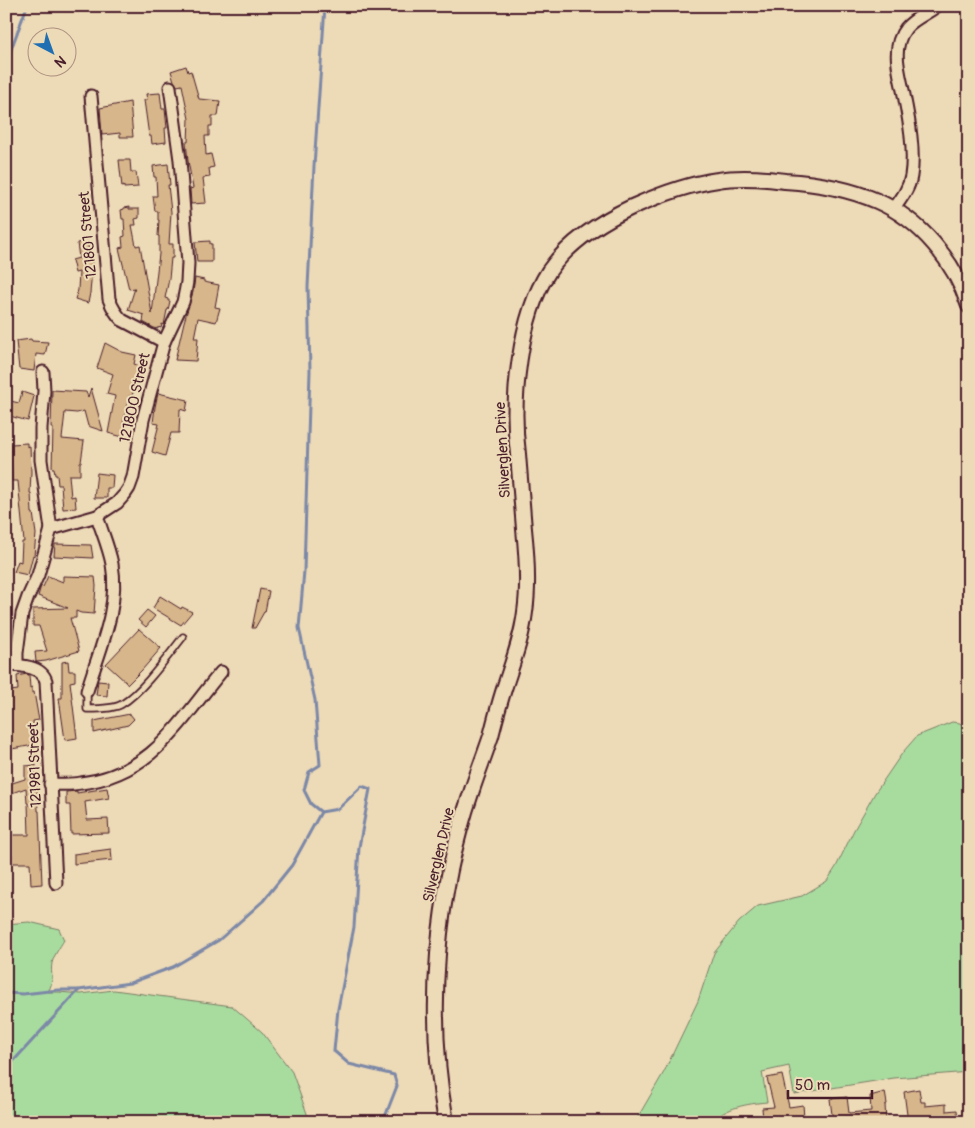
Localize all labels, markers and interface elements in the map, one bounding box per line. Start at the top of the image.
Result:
north arrow [28,28,78,78]
text: N [51,52,69,71]
street label: 121801 Street [75,190,101,280]
street label: 121800 Street [115,350,155,445]
street label: Silverglen Drive [491,401,515,499]
street label: 121981 Street [24,721,46,808]
street label: Silverglen Drive [419,805,459,904]
scale bar [788,1068,871,1100]
text: 50 m [795,1076,830,1095]

